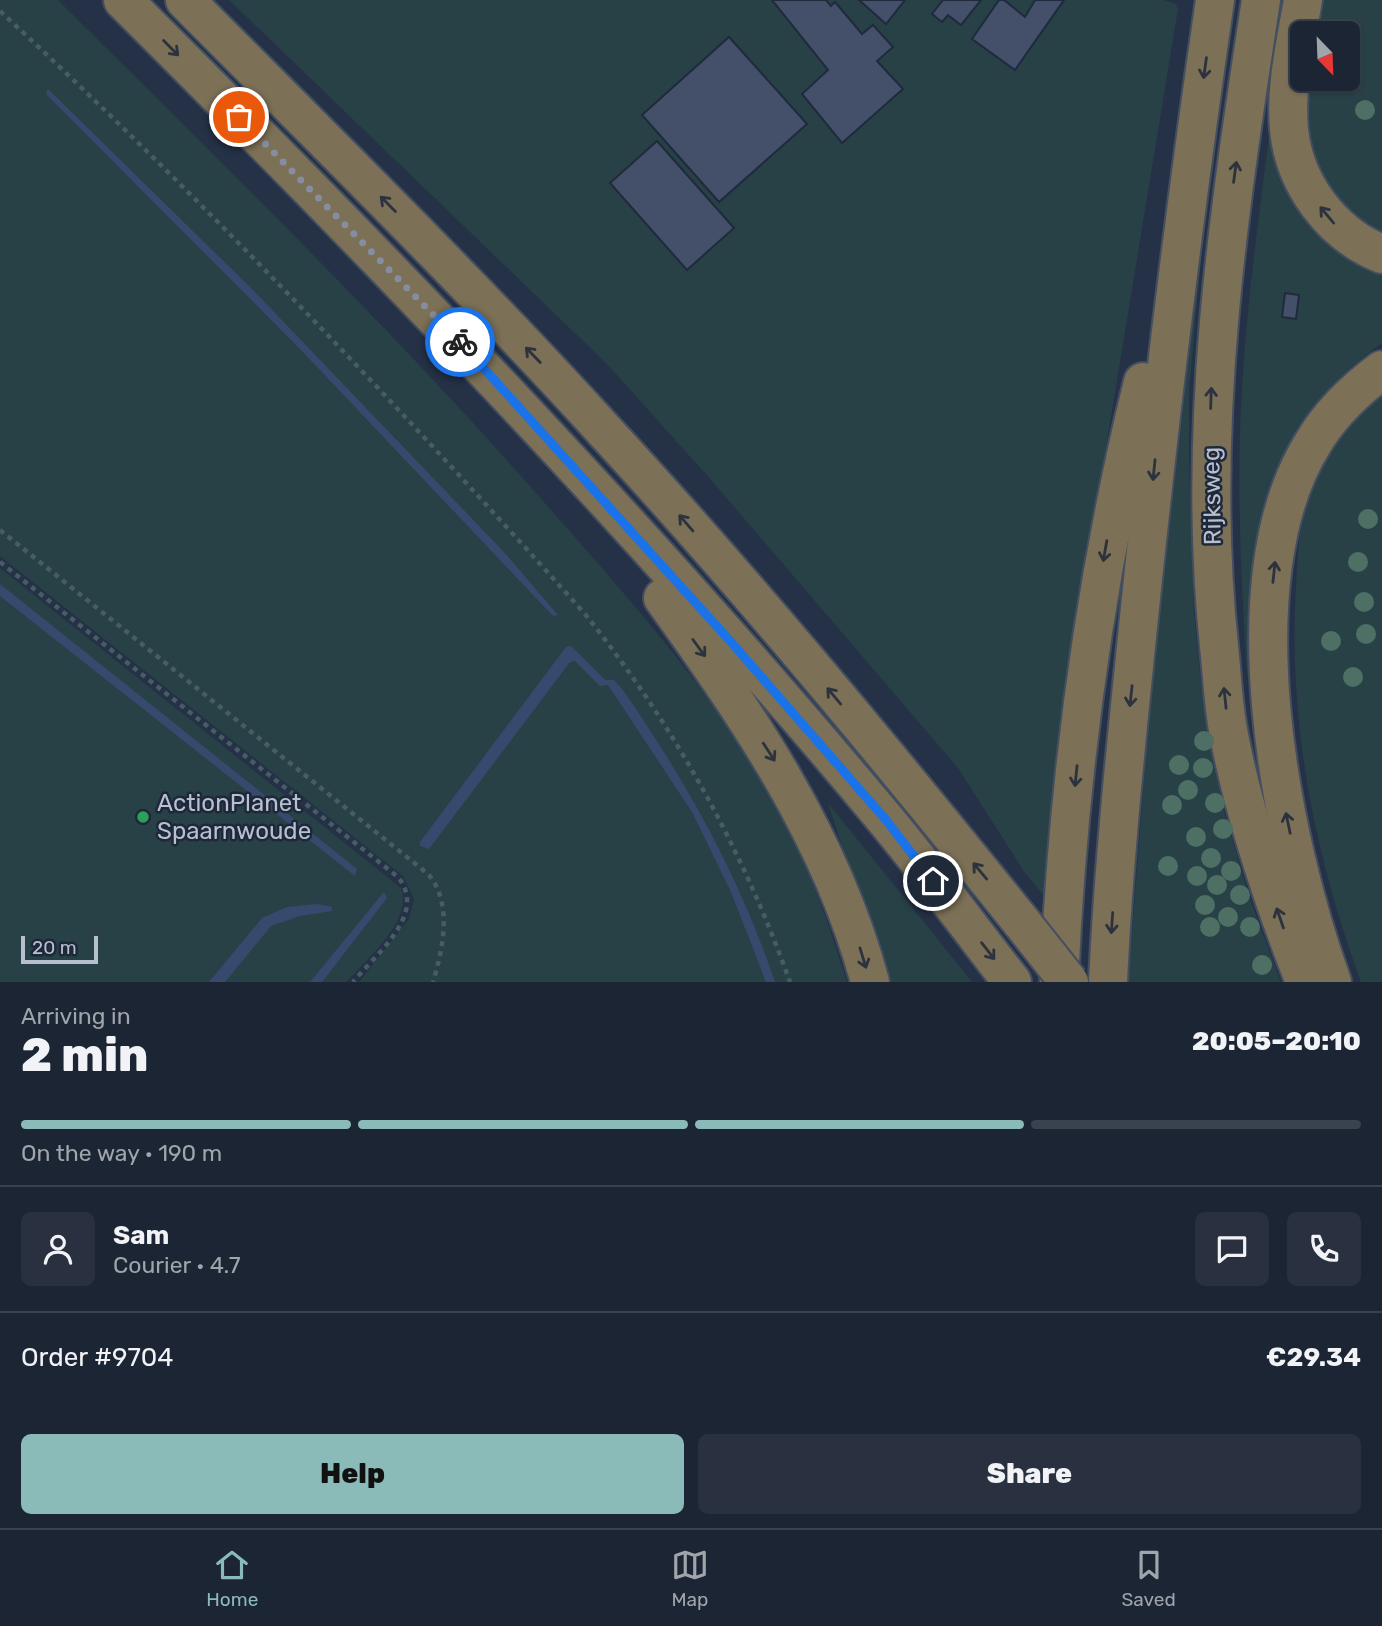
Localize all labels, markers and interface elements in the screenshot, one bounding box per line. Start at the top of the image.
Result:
north arrow [1290,21,1360,91]
map controls [1290,21,1360,91]
one-way arrow [162,40,179,57]
one-way arrow [1198,56,1211,78]
pin [209,87,269,147]
icon: bag [220,98,258,136]
one-way arrow [1228,161,1241,184]
one-way arrow [379,196,396,213]
one-way arrow [1319,206,1335,224]
courier [425,307,495,377]
icon: bike [441,323,479,361]
one-way arrow [525,347,542,364]
one-way arrow [1205,387,1218,410]
street label: Rijksweg [1197,447,1227,545]
one-way arrow [1147,458,1160,480]
one-way arrow [678,515,694,533]
one-way arrow [1098,539,1111,562]
one-way arrow [1267,562,1280,584]
one-way arrow [692,639,707,657]
one-way arrow [1124,684,1137,707]
one-way arrow [826,687,842,705]
one-way arrow [1218,687,1231,710]
one-way arrow [763,741,777,761]
one-way arrow [1069,764,1082,787]
place label: ActionPlanet Spaarnwoude [157,789,311,845]
marker: ActionPlanet Spaarnwoude [135,809,151,825]
one-way arrow [1281,812,1295,835]
pin [903,851,963,911]
icon: home [914,862,952,900]
one-way arrow [972,862,988,880]
one-way arrow [1273,908,1285,930]
one-way arrow [1105,911,1118,933]
scale bar [21,933,98,965]
text: 20 m [32,936,77,959]
one-way arrow [980,941,995,960]
one-way arrow [857,947,870,969]
text: Arriving in [21,1002,131,1030]
text: 20:05–20:10 [1192,1026,1361,1057]
text: 2 min [21,1028,148,1083]
text: On the way · 190 m [21,1139,222,1167]
button: person [21,1212,95,1286]
button: chat [1195,1212,1269,1286]
button: phone [1287,1212,1361,1286]
text: Sam [113,1220,169,1251]
text: Courier · 4.7 [113,1251,240,1279]
text: Order #9704 [21,1342,173,1373]
text: €29.34 [1266,1342,1361,1373]
button: Help [21,1434,684,1514]
button: Share [698,1434,1361,1514]
tab: Home [206,1546,258,1611]
tab: Map [671,1546,709,1611]
tab: Saved [1121,1546,1176,1611]

